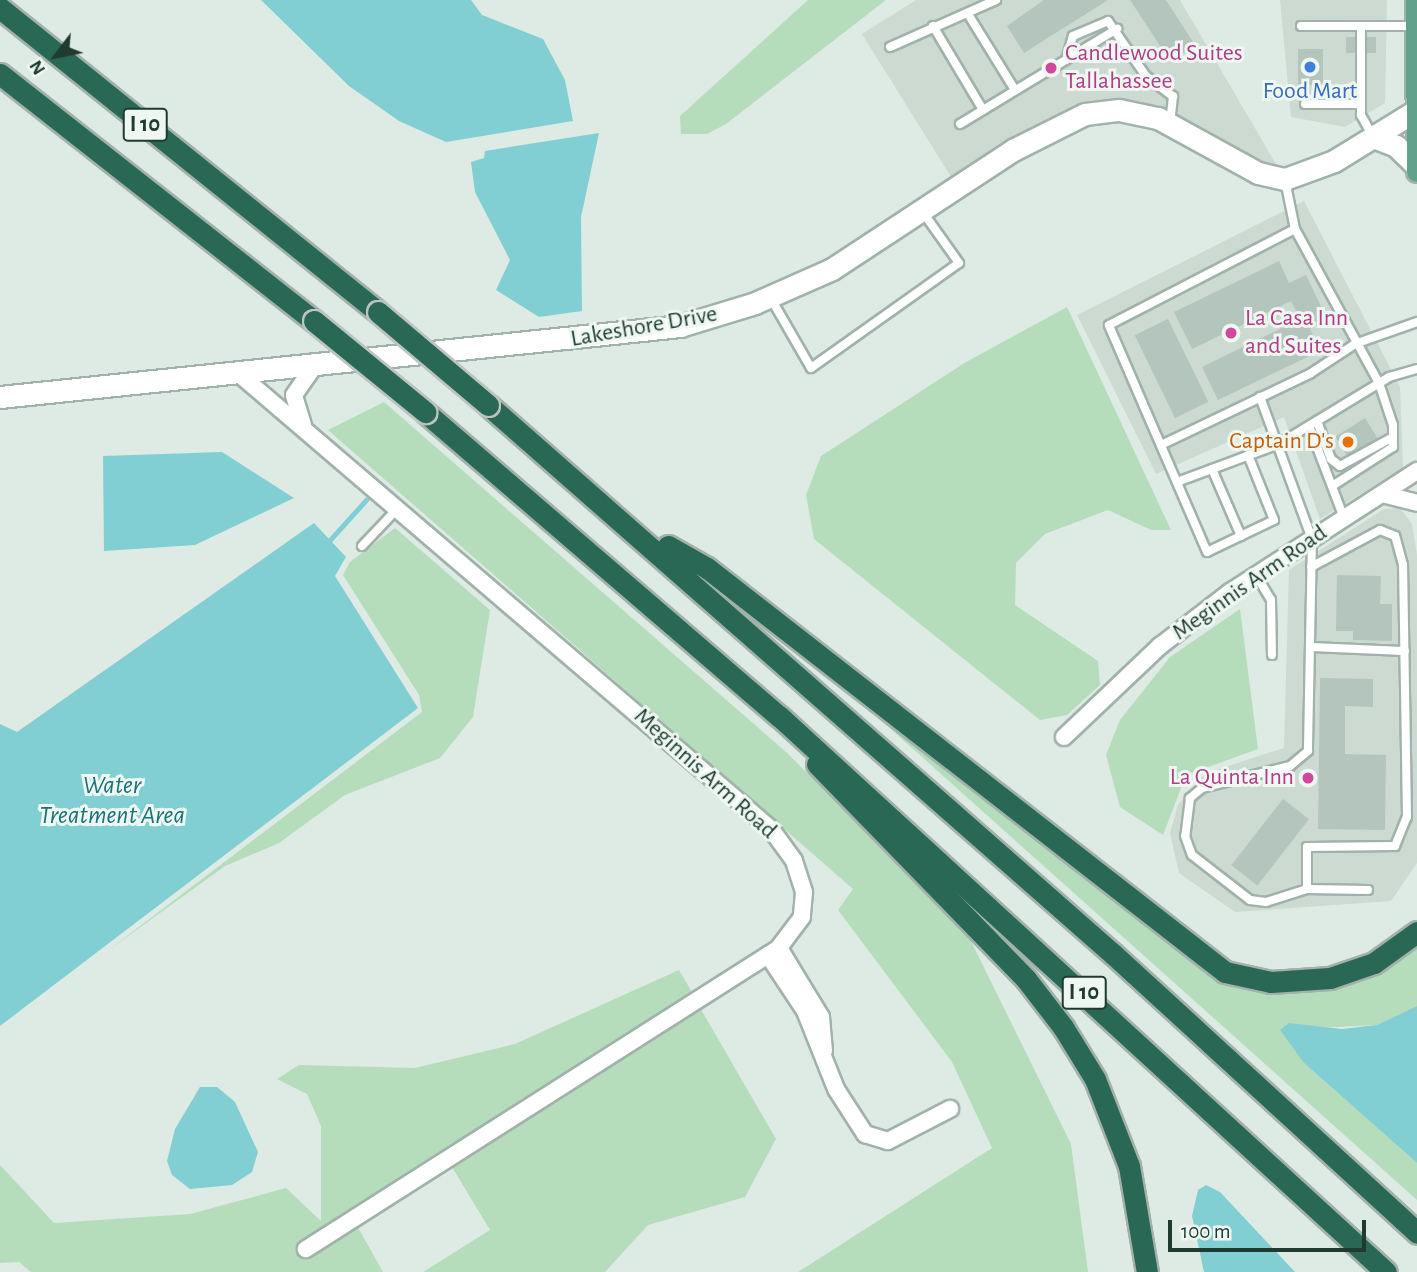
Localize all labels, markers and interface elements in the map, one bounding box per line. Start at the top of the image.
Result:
north arrow [21,21,91,91]
place label: Candlewood Suites Tallahassee [1065,40,1243,96]
text: N [26,57,49,78]
marker: Food Mart [1302,59,1318,75]
marker: Candlewood Suites Tallahassee [1043,60,1059,76]
place label: Food Mart [1263,78,1357,106]
road number: I 10 [122,106,168,144]
street label: Lakeshore Drive [568,300,720,354]
place label: La Casa Inn and Suites [1245,305,1348,361]
marker: La Casa Inn and Suites [1223,325,1239,341]
place label: Captain D's [1229,428,1334,456]
marker: Captain D's [1340,434,1356,450]
street label: Meginnis Arm Road [1167,519,1333,647]
street label: Meginnis Arm Road [628,702,782,846]
place label: La Quinta Inn [1170,764,1294,792]
water label: Water Treatment Area [39,770,185,832]
marker: La Quinta Inn [1300,770,1316,786]
road number: I 10 [1061,974,1107,1012]
scale bar [1172,1206,1370,1250]
text: 100 m [1181,1221,1231,1242]

